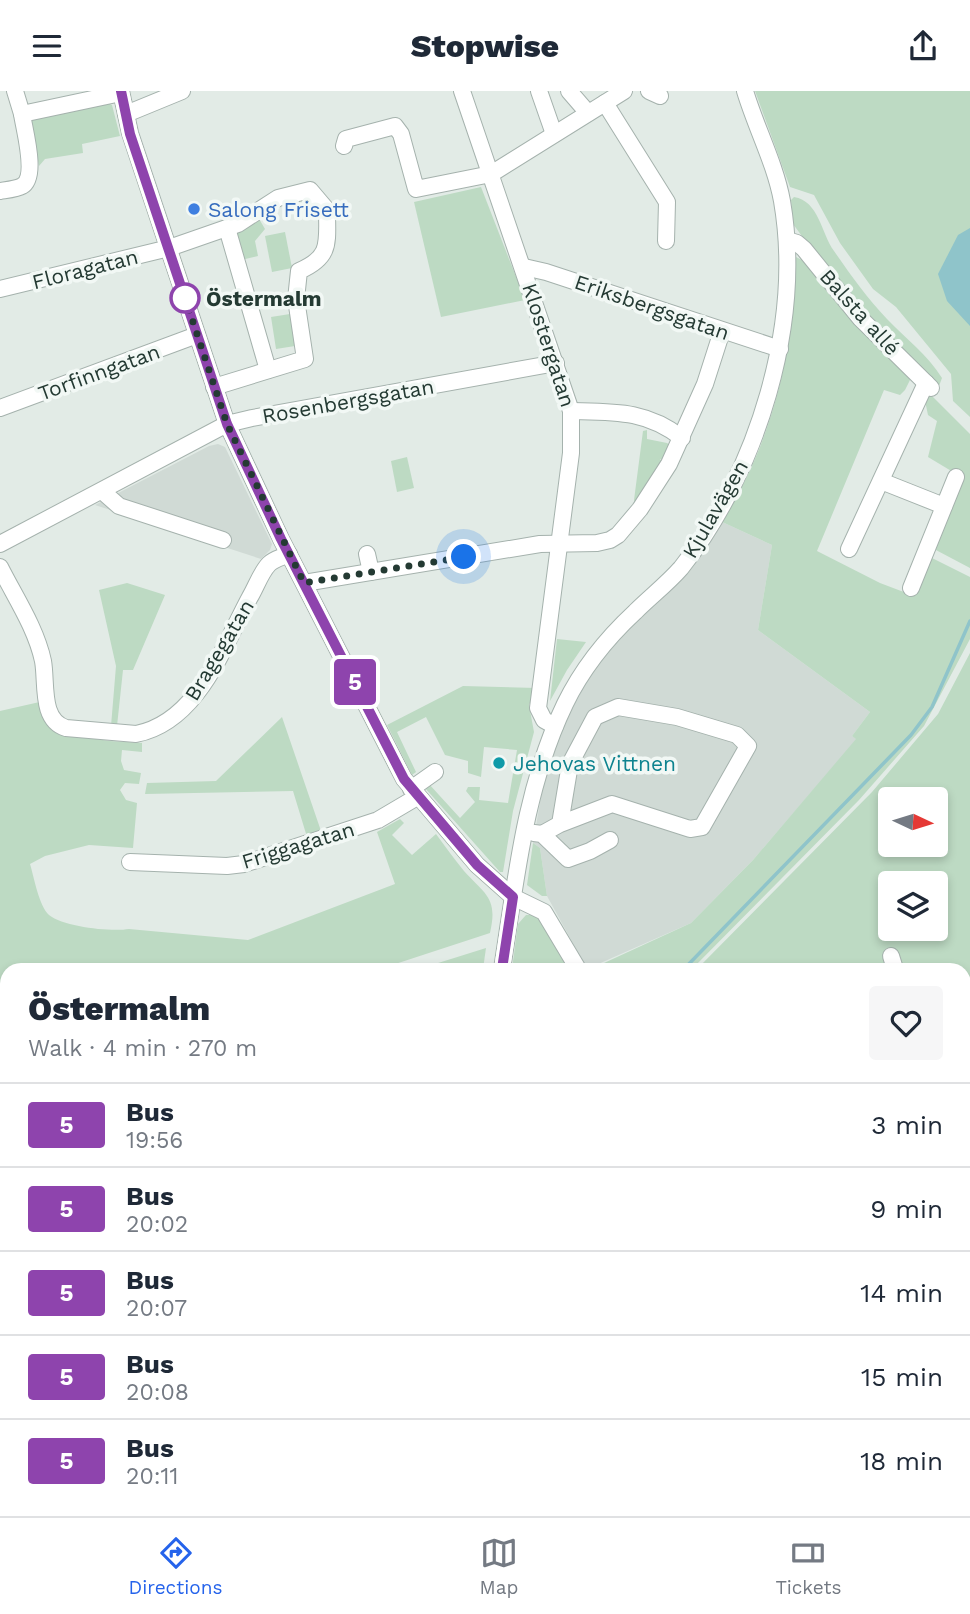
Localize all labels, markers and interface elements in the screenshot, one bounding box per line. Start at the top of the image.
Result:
icon: menu [28,27,66,65]
text: Stopwise [411,27,559,65]
icon: share [904,27,942,65]
place label: Salong Frisett [208,197,349,222]
marker: Salong Frisett [186,201,202,217]
street label: Floragatan [29,244,141,294]
street label: Balsta allé [815,264,905,360]
street label: Eriksbergsgatan [571,269,733,345]
street label: Klostergatan [517,280,581,410]
marker: Östermalm [170,283,200,313]
place label: Östermalm [206,286,322,311]
street label: Torfinngatan [35,338,163,406]
street label: Rosenbergsgatan [260,374,436,428]
street label: Kjulavägen [677,456,753,562]
your location [446,539,481,574]
street label: Bragegatan [179,595,259,705]
line badge: 5 [332,659,378,705]
text: 5 [348,668,362,696]
place label: Jehovas Vittnen [513,751,676,776]
marker: Jehovas Vittnen [491,755,507,771]
north arrow [878,787,948,857]
map controls [878,787,948,941]
street label: Friggagatan [239,816,357,874]
button: layers [878,871,948,941]
button: heart [869,986,943,1060]
text: Östermalm [28,989,210,1028]
text: Walk · 4 min · 270 m [28,1035,257,1062]
text: Bus [126,1097,174,1127]
text: 3 min [871,1110,943,1140]
text: 5 [60,1111,74,1139]
text: 19:56 [126,1127,183,1154]
text: Bus [126,1181,174,1211]
text: 9 min [870,1194,943,1224]
text: 5 [60,1195,74,1223]
text: 20:02 [126,1211,188,1238]
text: Bus [126,1265,174,1295]
text: 14 min [860,1278,943,1308]
text: 5 [60,1279,74,1307]
text: 20:07 [126,1295,187,1322]
text: Bus [126,1349,174,1379]
text: 15 min [861,1362,943,1392]
text: 5 [60,1363,74,1391]
text: 20:08 [126,1379,189,1406]
text: Bus [126,1433,174,1463]
text: 18 min [860,1446,943,1476]
text: 5 [60,1447,74,1475]
text: 20:11 [126,1463,178,1490]
tab: Directions [129,1534,222,1599]
tab: Map [480,1534,518,1599]
tab: Tickets [775,1534,841,1599]

